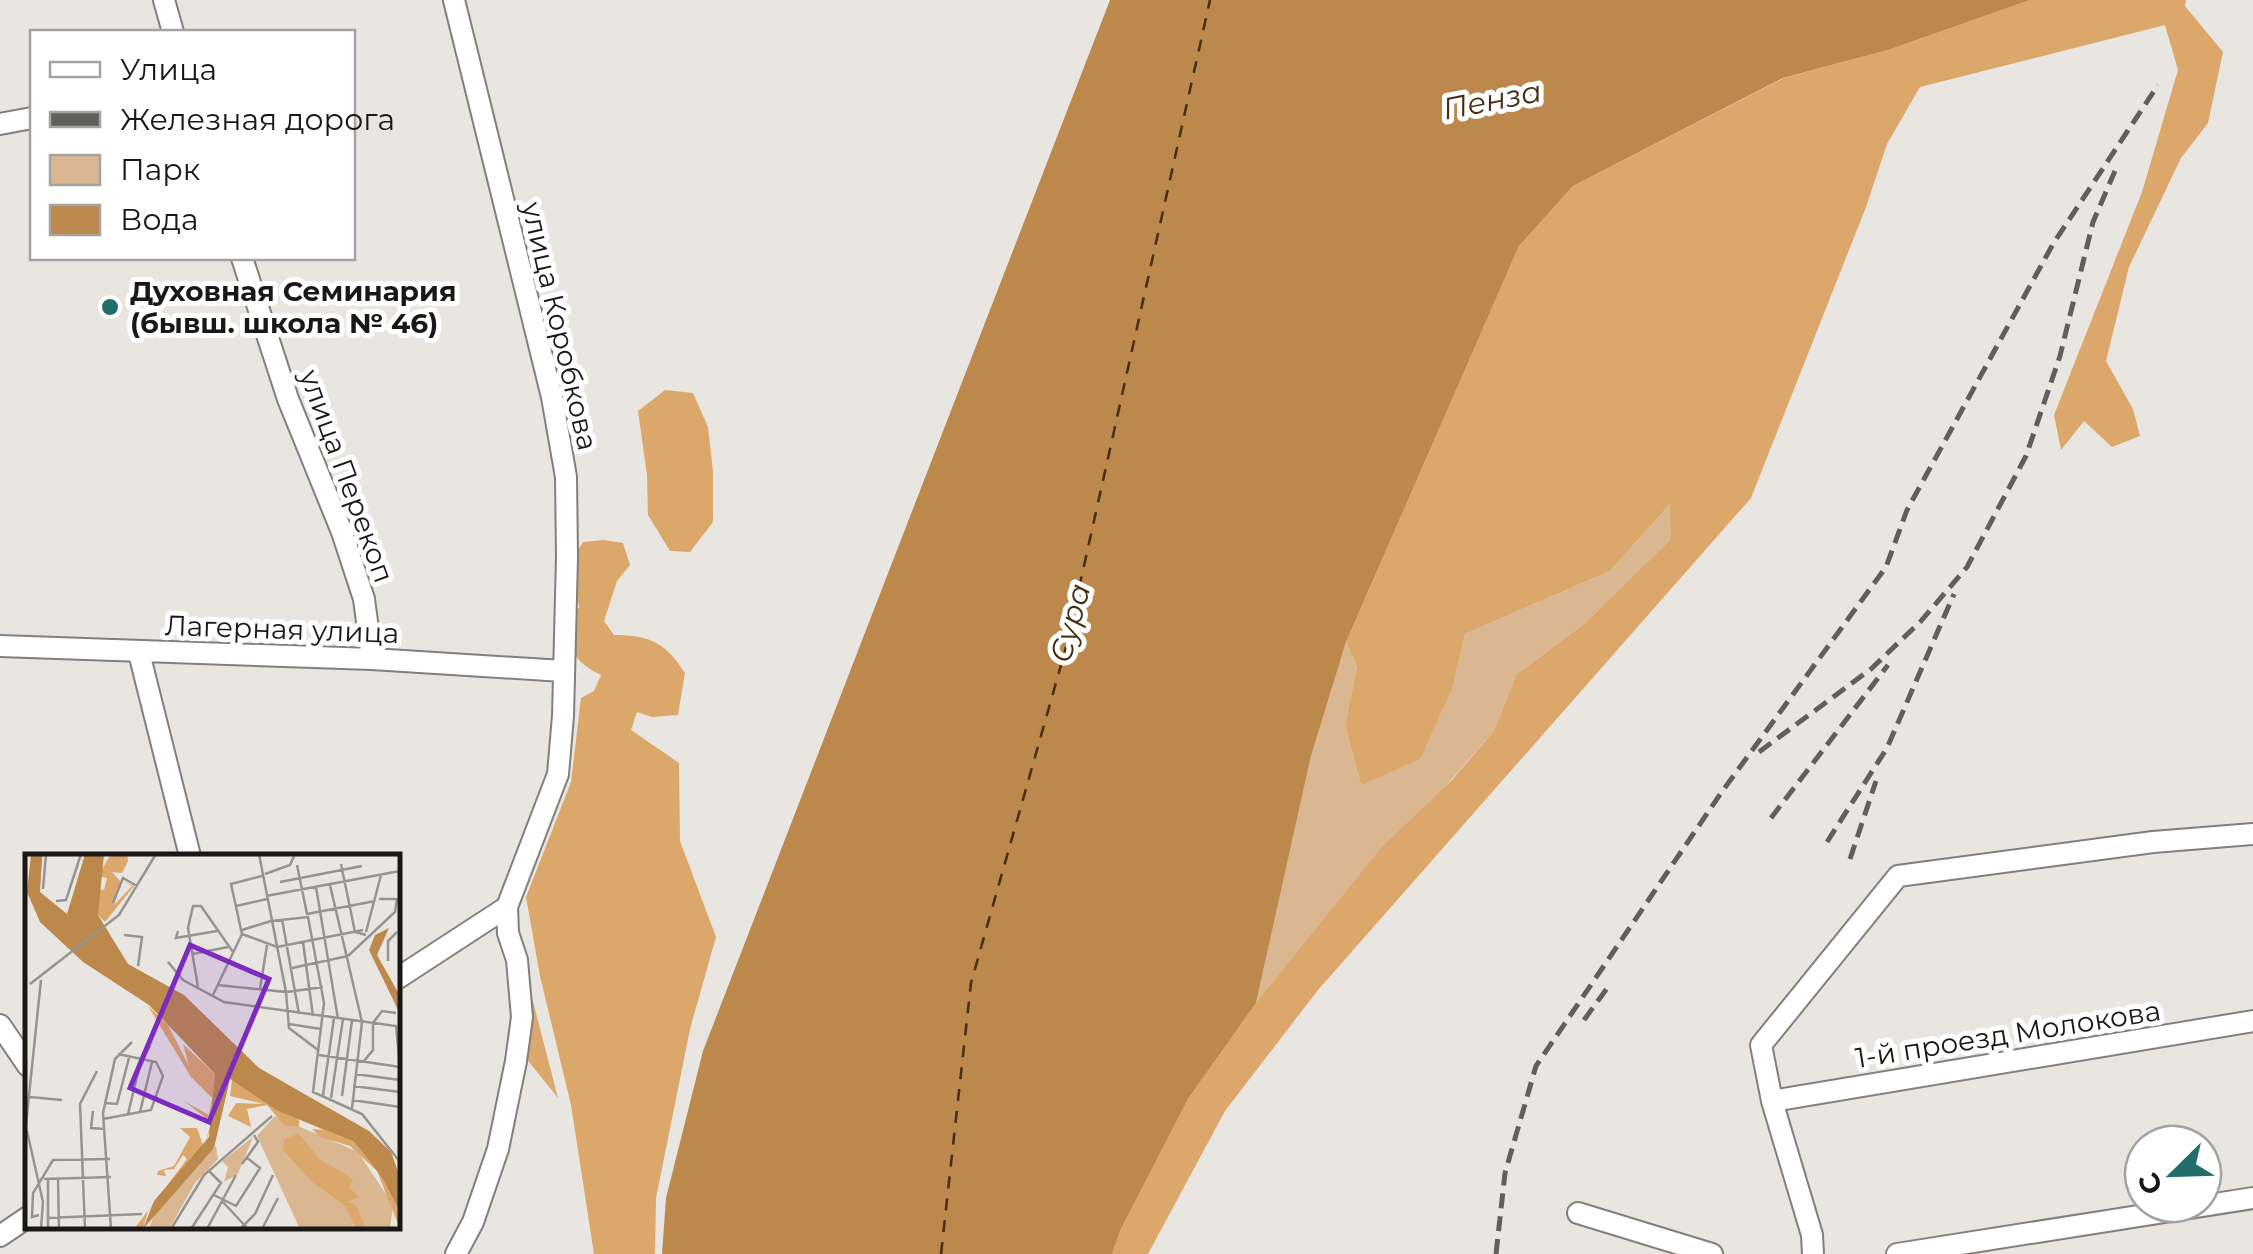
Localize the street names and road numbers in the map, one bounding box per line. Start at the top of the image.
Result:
street label: улица Коробкова [515,198,605,453]
street label: улица Перекоп [292,364,401,587]
street label: Лагерная улица [164,608,400,650]
street label: 1-й проезд Молокова [1853,993,2163,1075]

